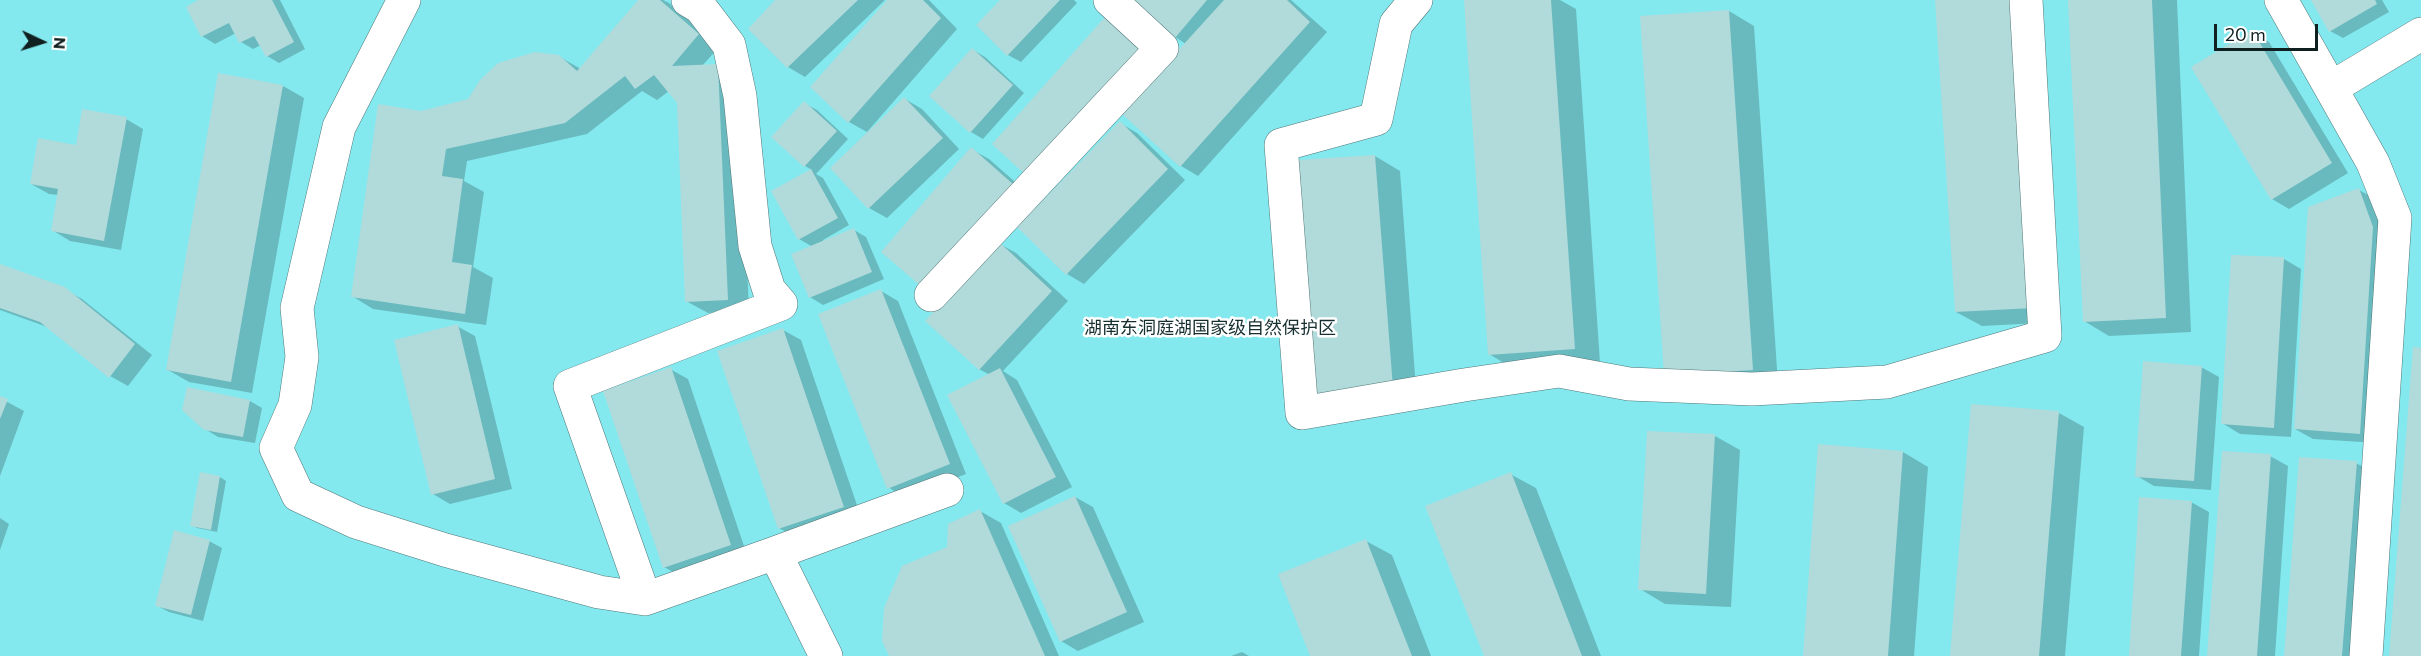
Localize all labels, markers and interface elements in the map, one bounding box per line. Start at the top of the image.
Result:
north arrow [12,12,72,72]
scale bar [2217,12,2320,50]
text: 20 m [2225,23,2266,45]
text: N [51,37,70,50]
park label: 湖南东洞庭湖国家级自然保护区 [1084,317,1336,339]

